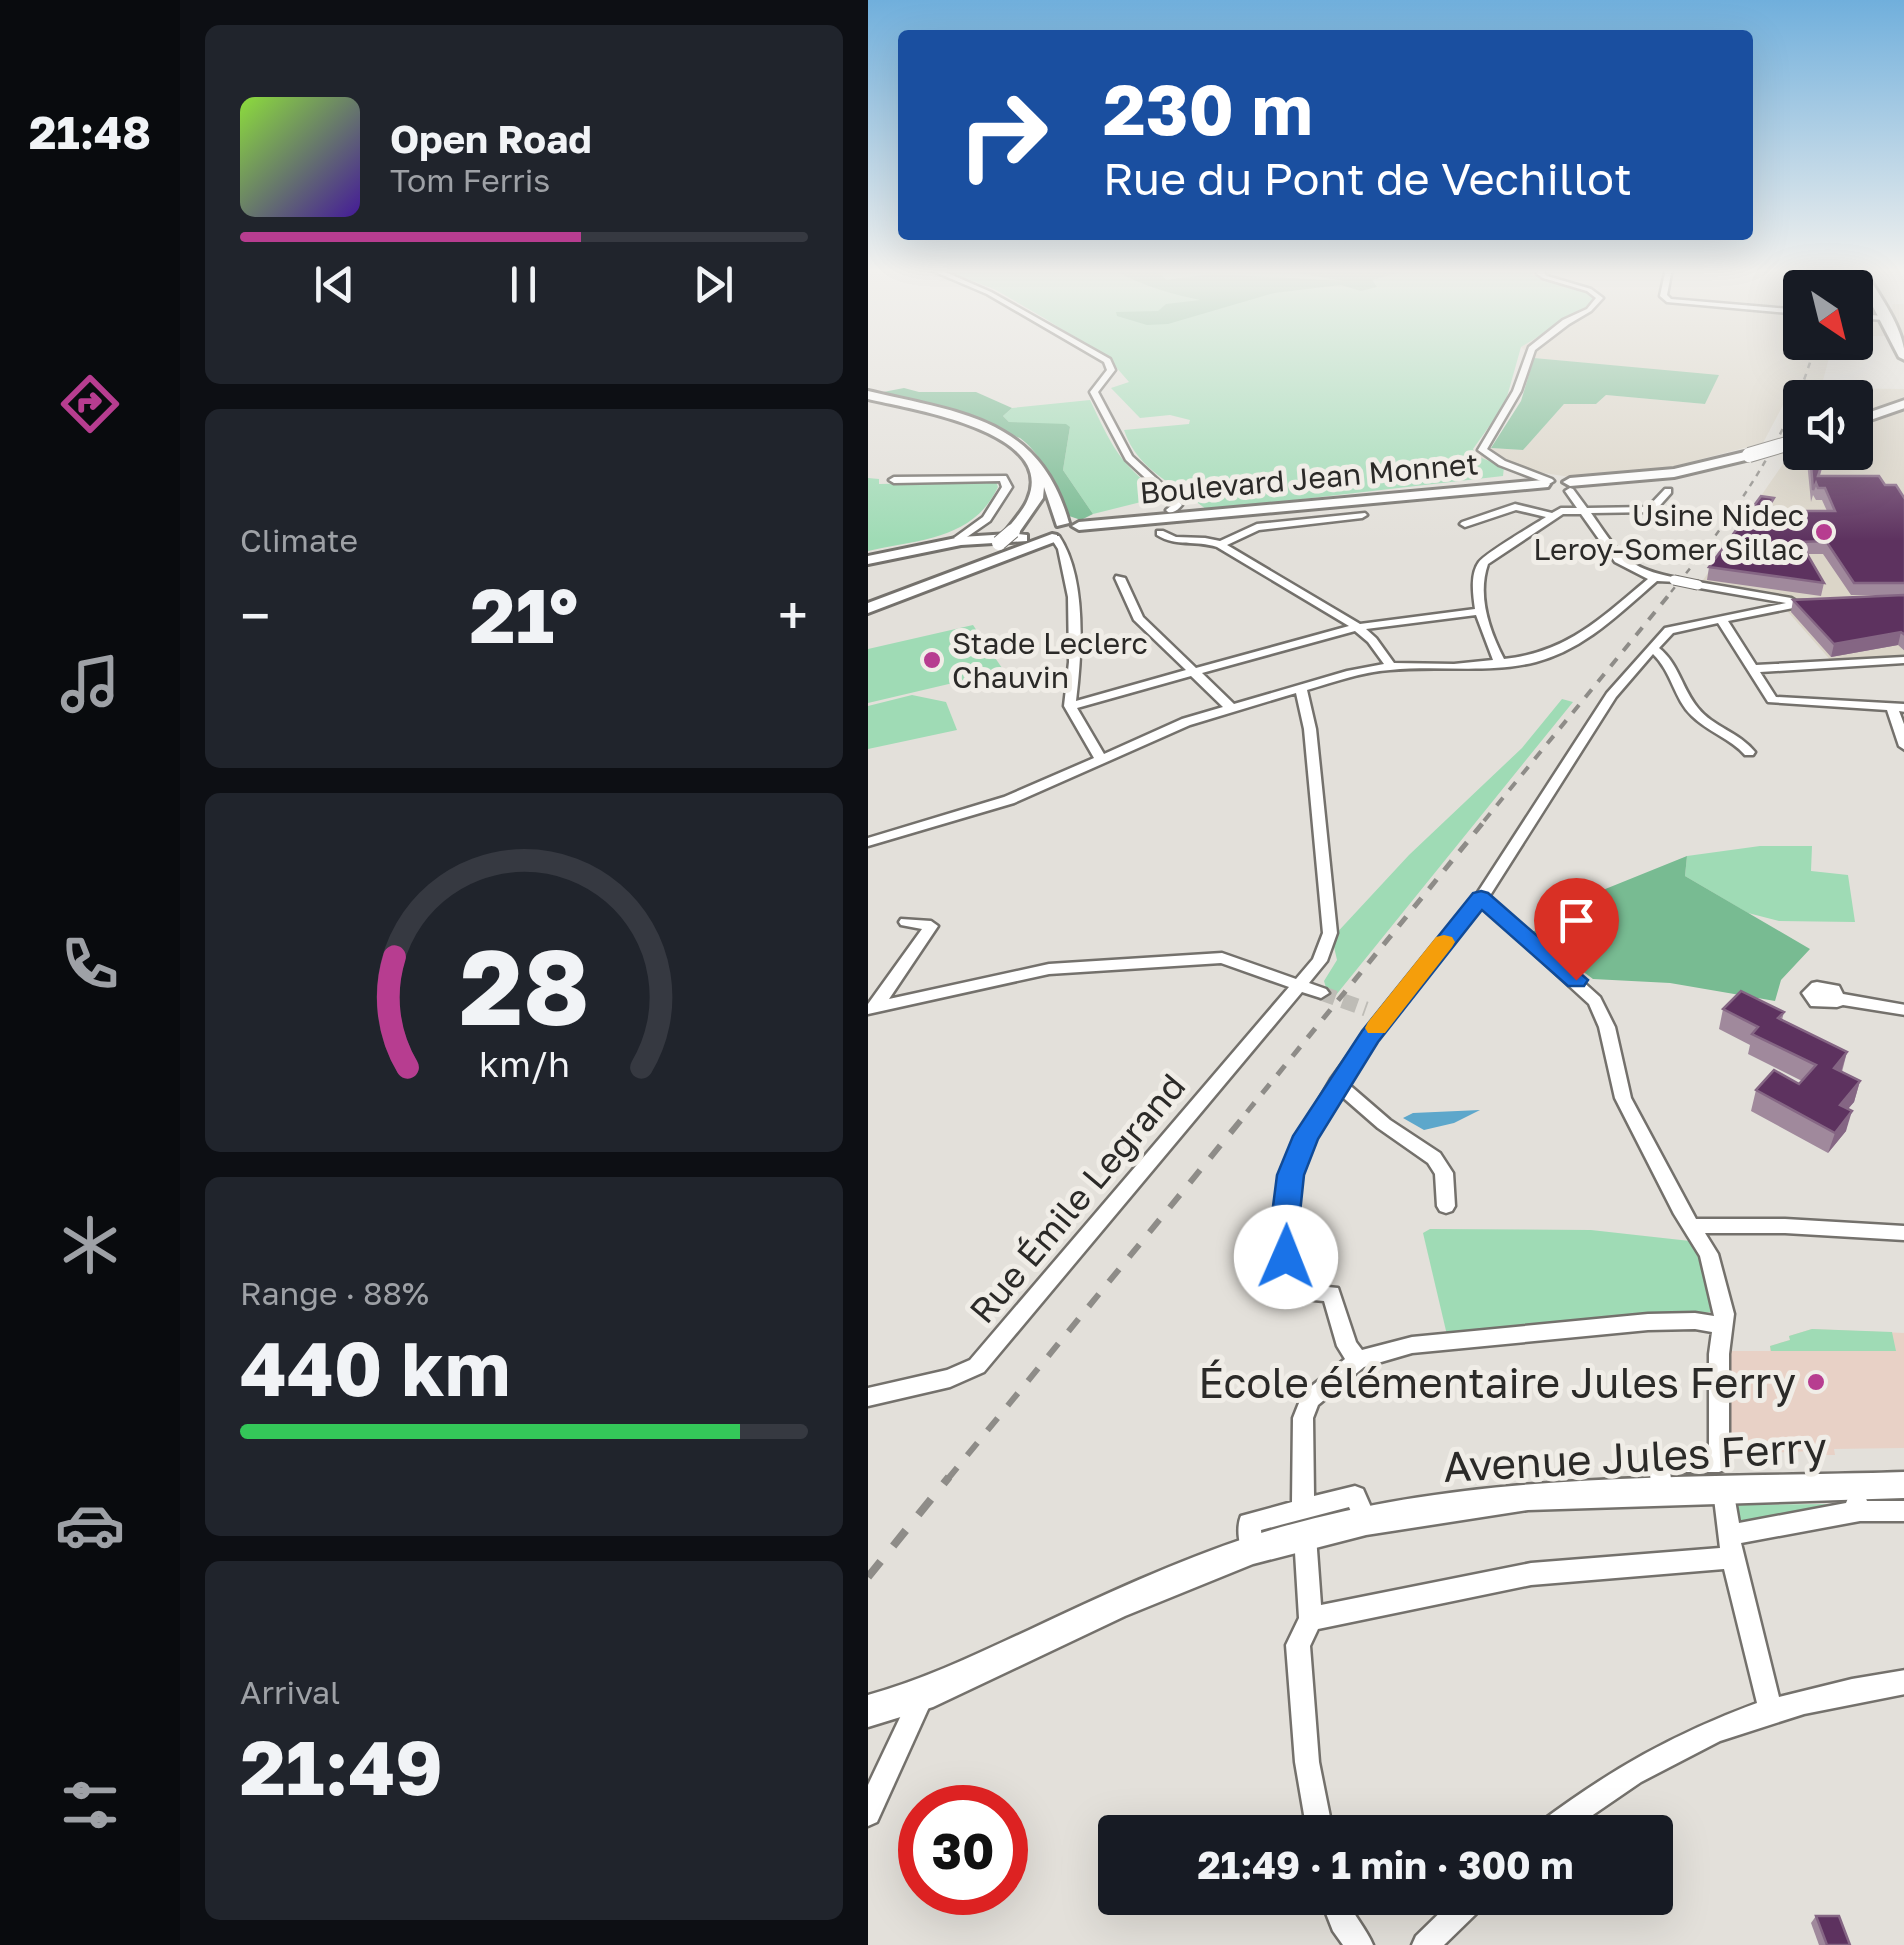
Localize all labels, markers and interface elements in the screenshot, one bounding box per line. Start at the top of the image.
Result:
text: 230 m [1103,66,1313,150]
icon: right [938,70,1068,200]
text: 21:48 [29,105,151,159]
text: Open Road [390,116,592,161]
text: Rue du Pont de Vechillot [1103,151,1632,205]
text: Tom Ferris [390,161,550,199]
icon: previous [307,257,362,312]
icon: pause [496,257,551,312]
icon: next [686,257,741,312]
north arrow [1783,270,1873,360]
map controls [1783,270,1873,470]
icon: directions [55,369,125,439]
button: sound [1783,380,1873,470]
street label: Boulevard Jean Monnet [1138,445,1480,511]
place label: Usine Nidec Leroy-Somer Sillac [1533,497,1804,567]
text: Climate [240,521,358,559]
marker: Usine Nidec Leroy-Somer Sillac [1813,521,1835,543]
text: 21° [470,569,578,660]
text: − [240,582,270,648]
text: + [778,582,808,648]
place label: Stade Leclerc Chauvin [952,625,1148,695]
icon: music [55,649,125,719]
marker: Stade Leclerc Chauvin [921,649,943,671]
pin [1534,878,1619,981]
icon: arrive [1549,893,1604,948]
text: 28 [459,923,589,1048]
icon: phone [55,929,125,999]
text: km/h [479,1042,569,1085]
street label: Rue Émile Legrand [960,1065,1194,1331]
position arrow [1234,1205,1338,1309]
icon: climate [55,1210,125,1280]
text: Range · 88% [240,1274,429,1312]
text: 440 km [240,1322,510,1413]
place label: École élémentaire Jules Ferry [1198,1357,1796,1407]
marker: École élémentaire Jules Ferry [1805,1371,1827,1393]
street label: Avenue Jules Ferry [1442,1421,1828,1491]
icon: car [55,1490,125,1560]
text: Arrival [240,1673,340,1711]
text: 21:49 [240,1721,443,1812]
icon: filters [55,1770,125,1840]
speed limit sign: 30 [898,1785,1028,1915]
text: 21:49 · 1 min · 300 m [1197,1842,1574,1887]

